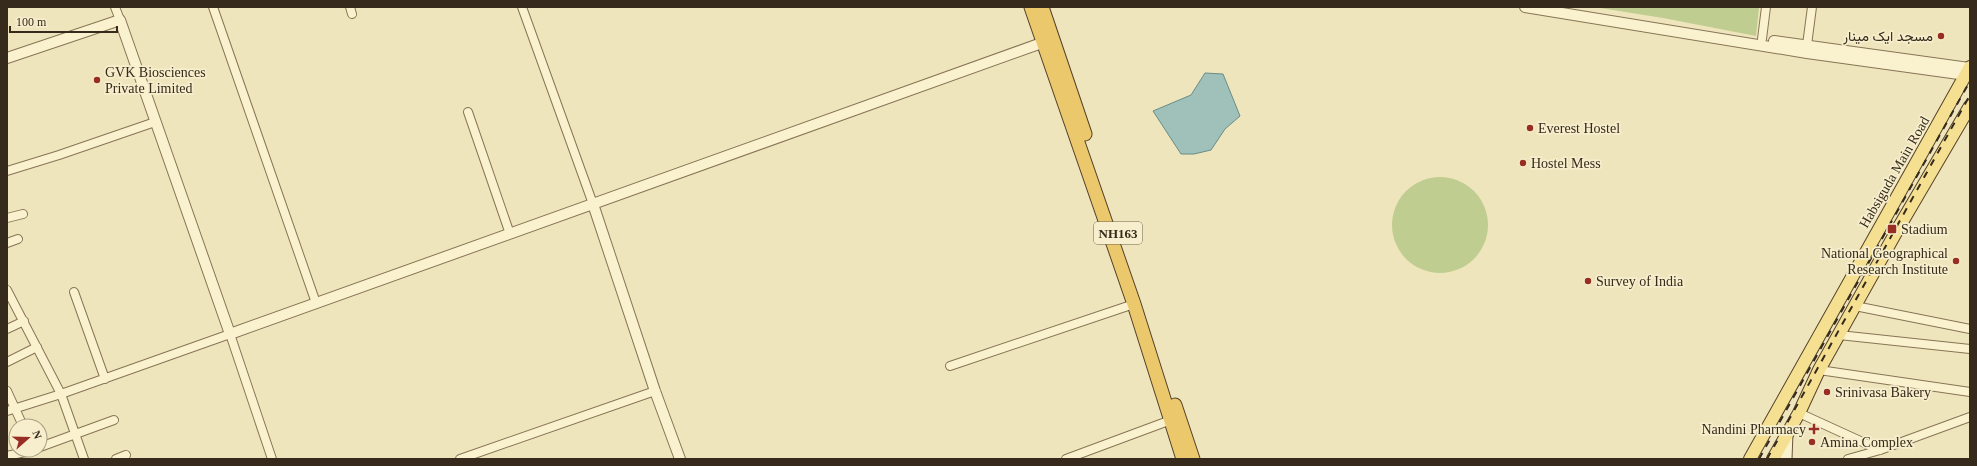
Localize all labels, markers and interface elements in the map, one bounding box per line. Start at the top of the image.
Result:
scale bar [10,8,117,34]
text: 100 m [16,15,47,29]
place label: مسجد ایک مینار [1842,29,1933,45]
marker: مسجد ایک مینار [1936,31,1946,41]
place label: GVK Biosciences Private Limited [105,65,206,96]
marker: GVK Biosciences Private Limited [92,75,102,85]
street label: Habsiguda Main Road [1856,114,1932,231]
place label: Everest Hostel [1538,121,1620,136]
marker: Everest Hostel [1525,123,1535,133]
place label: Hostel Mess [1531,156,1601,171]
marker: Hostel Mess [1518,158,1528,168]
road number: NH163 [1094,222,1142,244]
place label: Stadium [1901,222,1948,237]
marker: Stadium [1886,223,1898,235]
place label: National Geographical Research Institute [1821,246,1948,277]
marker: National Geographical Research Institute [1951,256,1961,266]
place label: Survey of India [1596,274,1684,289]
marker: Survey of India [1583,276,1593,286]
place label: Srinivasa Bakery [1835,385,1931,400]
marker: Srinivasa Bakery [1822,387,1832,397]
north arrow [8,418,48,458]
place label: Nandini Pharmacy [1701,422,1806,437]
marker: Nandini Pharmacy [1809,424,1819,434]
text: N [30,429,44,440]
place label: Amina Complex [1820,435,1913,450]
marker: Amina Complex [1807,437,1817,447]

